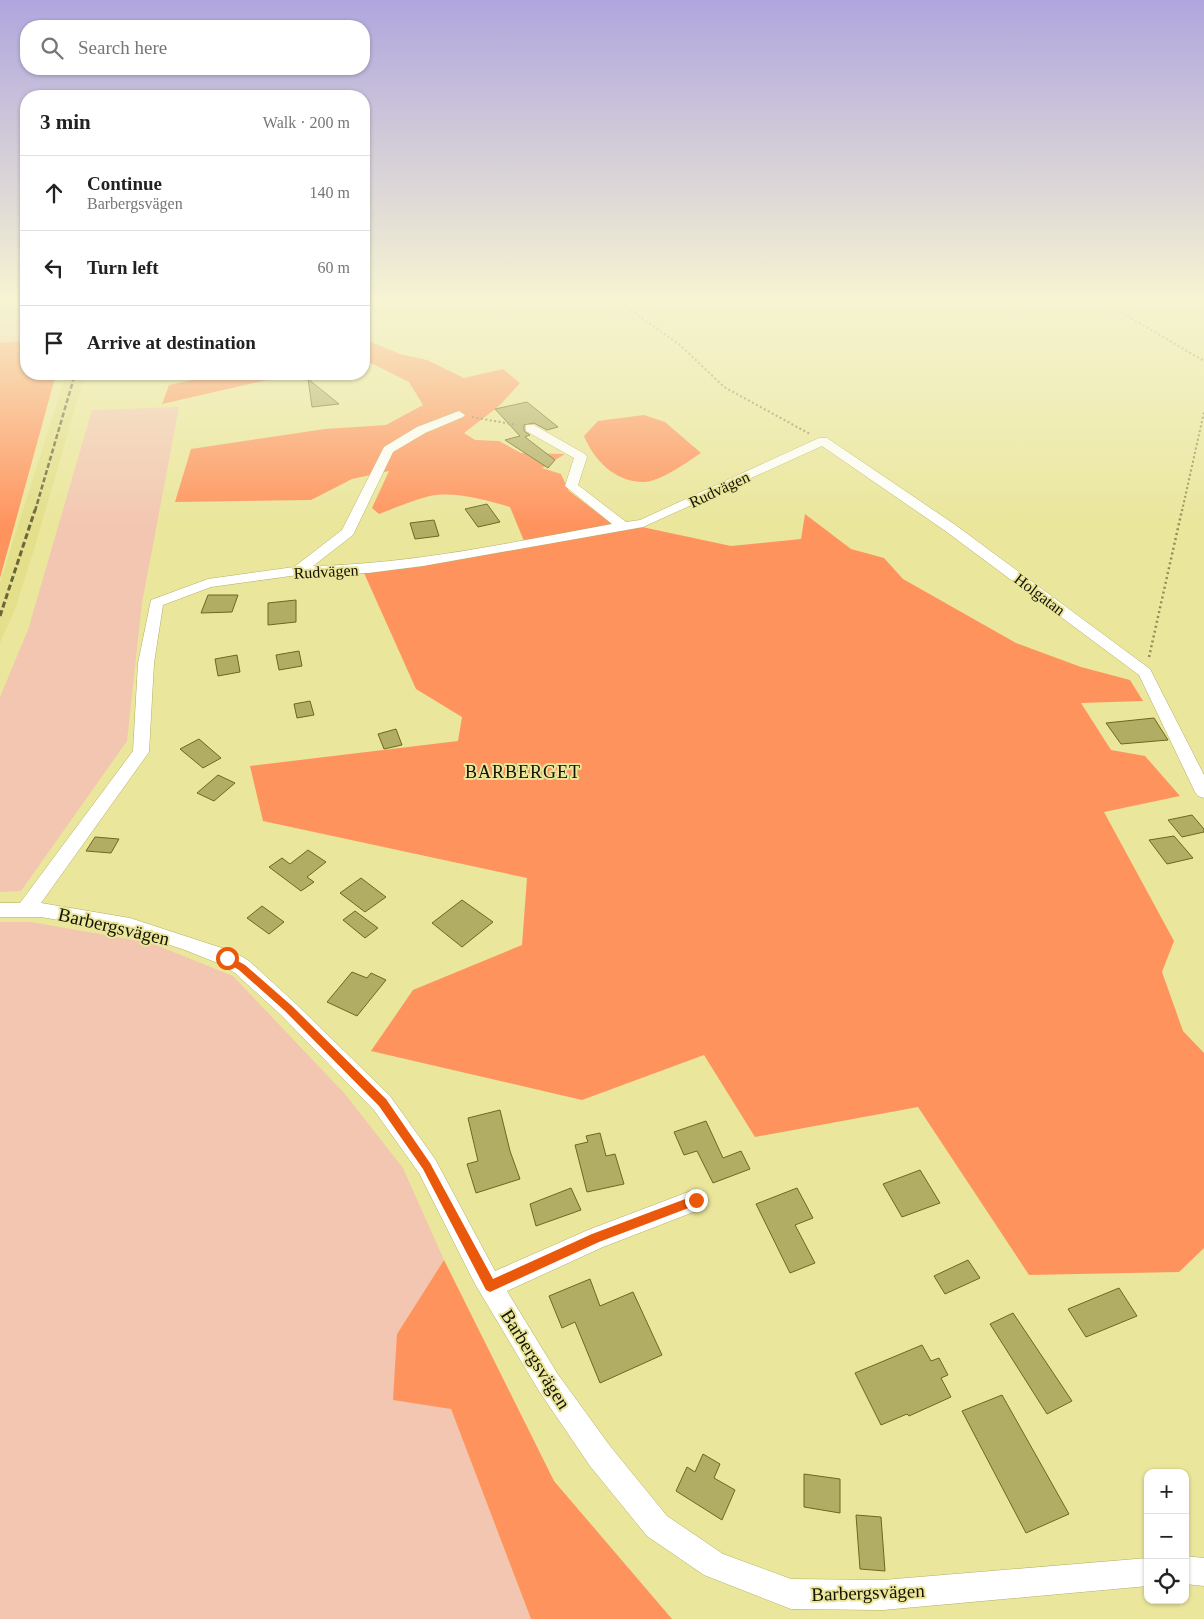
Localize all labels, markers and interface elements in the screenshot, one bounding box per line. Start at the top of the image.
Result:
search box [20,20,370,75]
icon: search [38,34,66,62]
text: Search here [78,37,167,58]
text: 3 min [40,110,91,134]
text: Walk · 200 m [263,114,350,131]
text: Continue [87,173,162,194]
icon: ahead [40,179,68,207]
text: 140 m [310,184,350,201]
text: Barbergsvägen [87,195,183,212]
icon: left [40,254,68,282]
text: Turn left [87,257,159,278]
text: 60 m [318,259,350,276]
icon: arrive [40,329,68,357]
text: Arrive at destination [87,332,256,353]
street label: Rudvägen [686,468,753,512]
street label: Rudvägen [293,561,359,583]
street label: Holgatan [1011,570,1068,620]
district label: BARBERGET [465,762,581,782]
street label: Barbergsvägen [56,903,172,950]
route start [216,947,239,970]
route end [685,1189,708,1212]
street label: Barbergsvägen [497,1306,575,1413]
map controls [1144,1469,1189,1604]
button: + [1144,1469,1189,1514]
button: − [1144,1514,1189,1559]
button: locate [1144,1559,1189,1604]
street label: Barbergsvägen [811,1580,926,1605]

